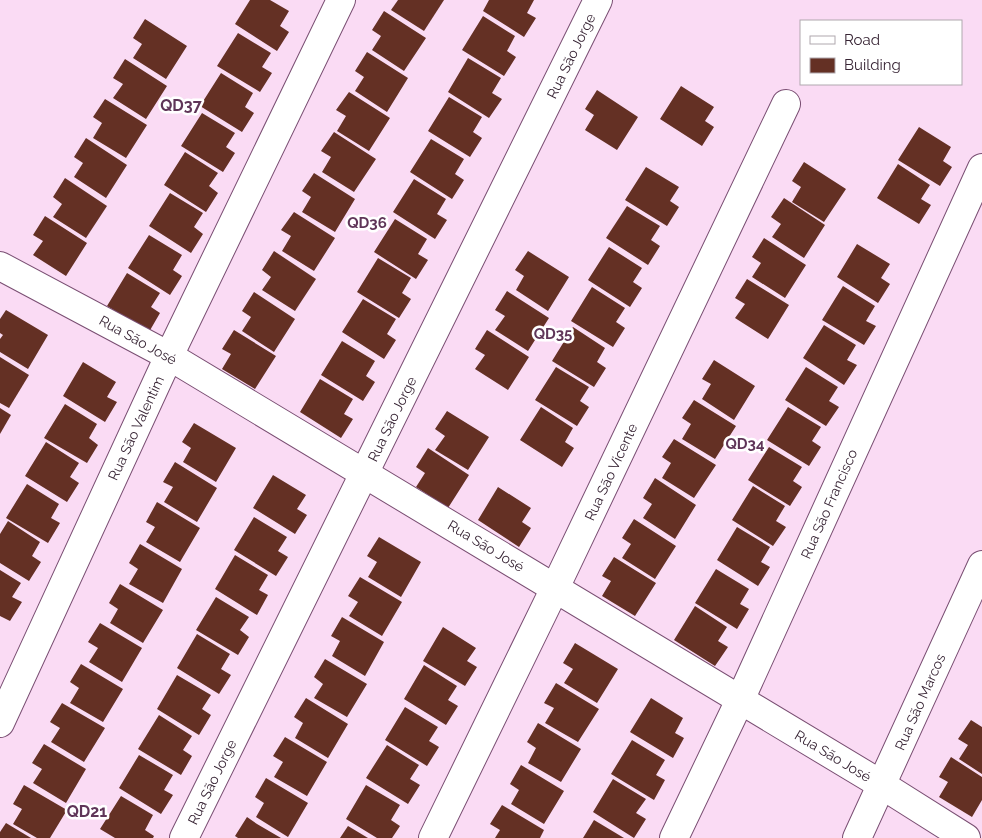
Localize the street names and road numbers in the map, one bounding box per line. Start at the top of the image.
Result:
street label: Rua São Jorge [543,11,599,101]
street label: Rua São José [96,312,180,368]
street label: Rua São Valentim [105,373,167,483]
street label: Rua São Jorge [364,374,420,464]
street label: Rua São Vicente [581,421,641,523]
street label: Rua São Francisco [798,447,860,561]
street label: Rua São José [445,517,527,575]
street label: Rua São Marcos [892,651,949,753]
street label: Rua São José [792,727,874,785]
street label: Rua São Jorge [184,737,240,827]

